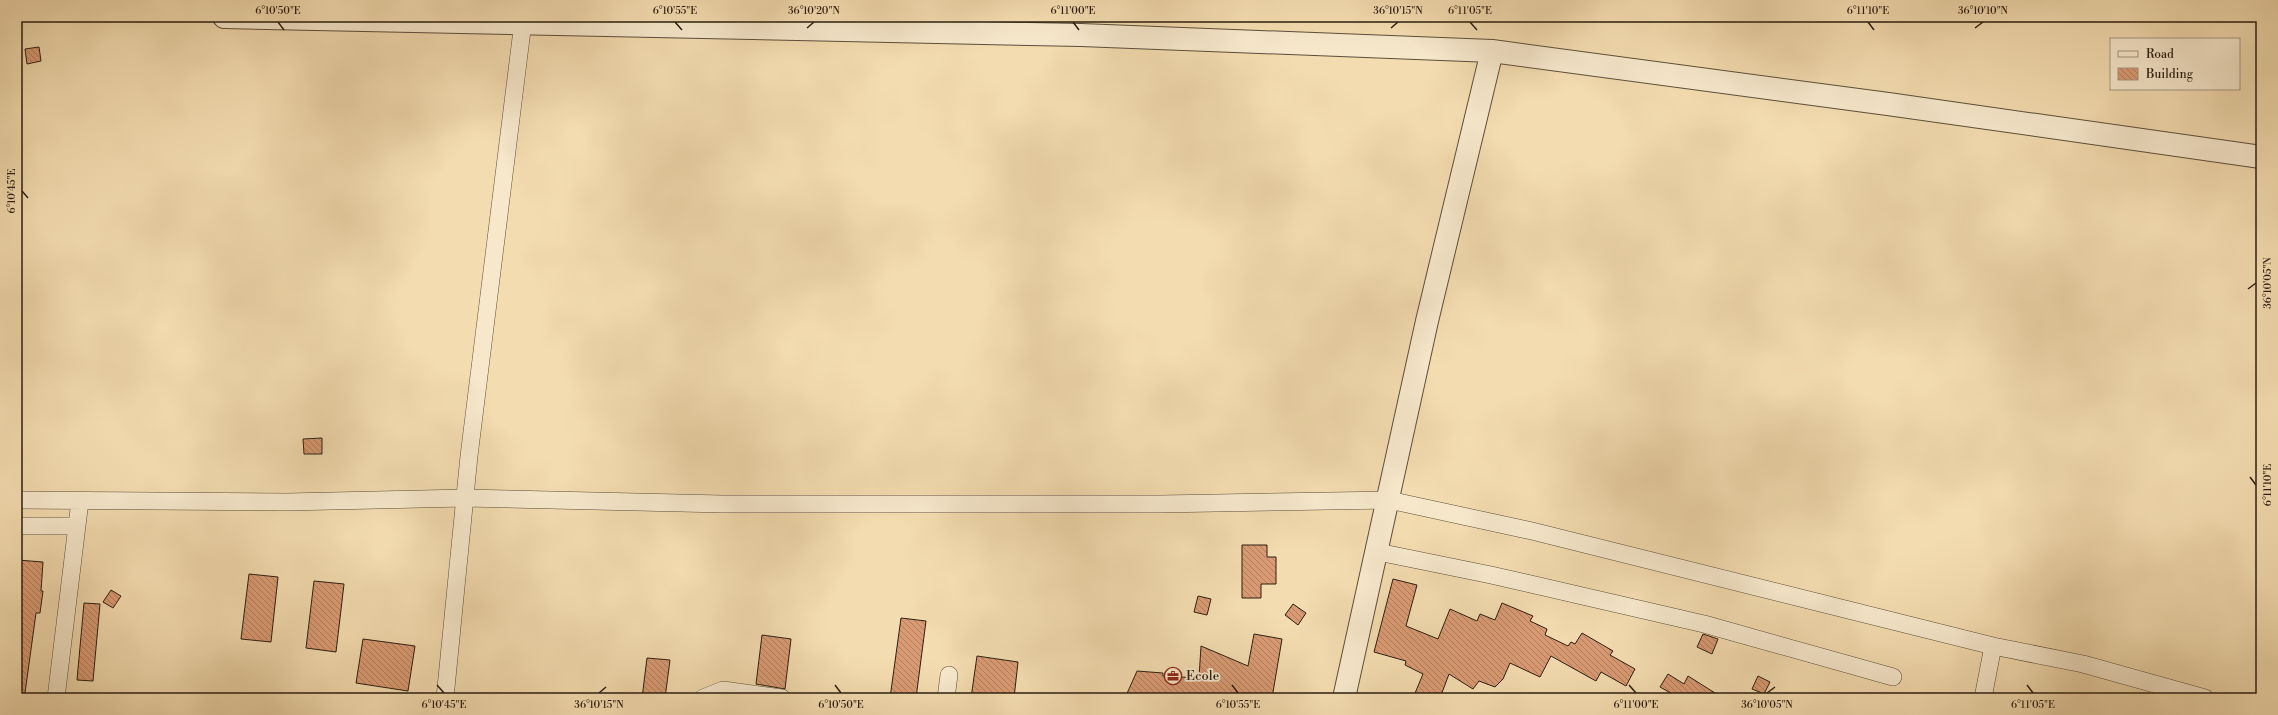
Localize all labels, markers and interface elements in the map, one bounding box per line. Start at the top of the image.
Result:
text: 6°10'50"E [255,5,301,17]
text: 6°10'55"E [653,5,697,17]
text: 36°10'20"N [788,5,840,17]
text: 6°11'00"E [1051,5,1096,17]
text: 36°10'15"N [1373,5,1423,17]
text: 6°11'05"E [1448,5,1492,17]
text: 6°11'10"E [1847,5,1889,17]
text: 36°10'10"N [1958,5,2009,17]
legend [2110,38,2240,90]
text: Road [2146,47,2174,62]
text: Building [2145,67,2194,82]
text: 6°10'45"E [6,168,18,213]
text: 36°10'05"N [2262,257,2274,309]
text: 6°11'10"E [2262,464,2274,506]
office icon: Ecole [1163,666,1183,686]
place label: Ecole [1186,668,1220,684]
text: 6°10'45"E [422,699,467,711]
text: 36°10'15"N [574,699,624,711]
text: 6°10'50"E [818,699,864,711]
text: 6°10'55"E [1216,699,1260,711]
text: 6°11'00"E [1614,699,1659,711]
text: 36°10'05"N [1741,699,1793,711]
text: 6°11'05"E [2011,699,2055,711]

